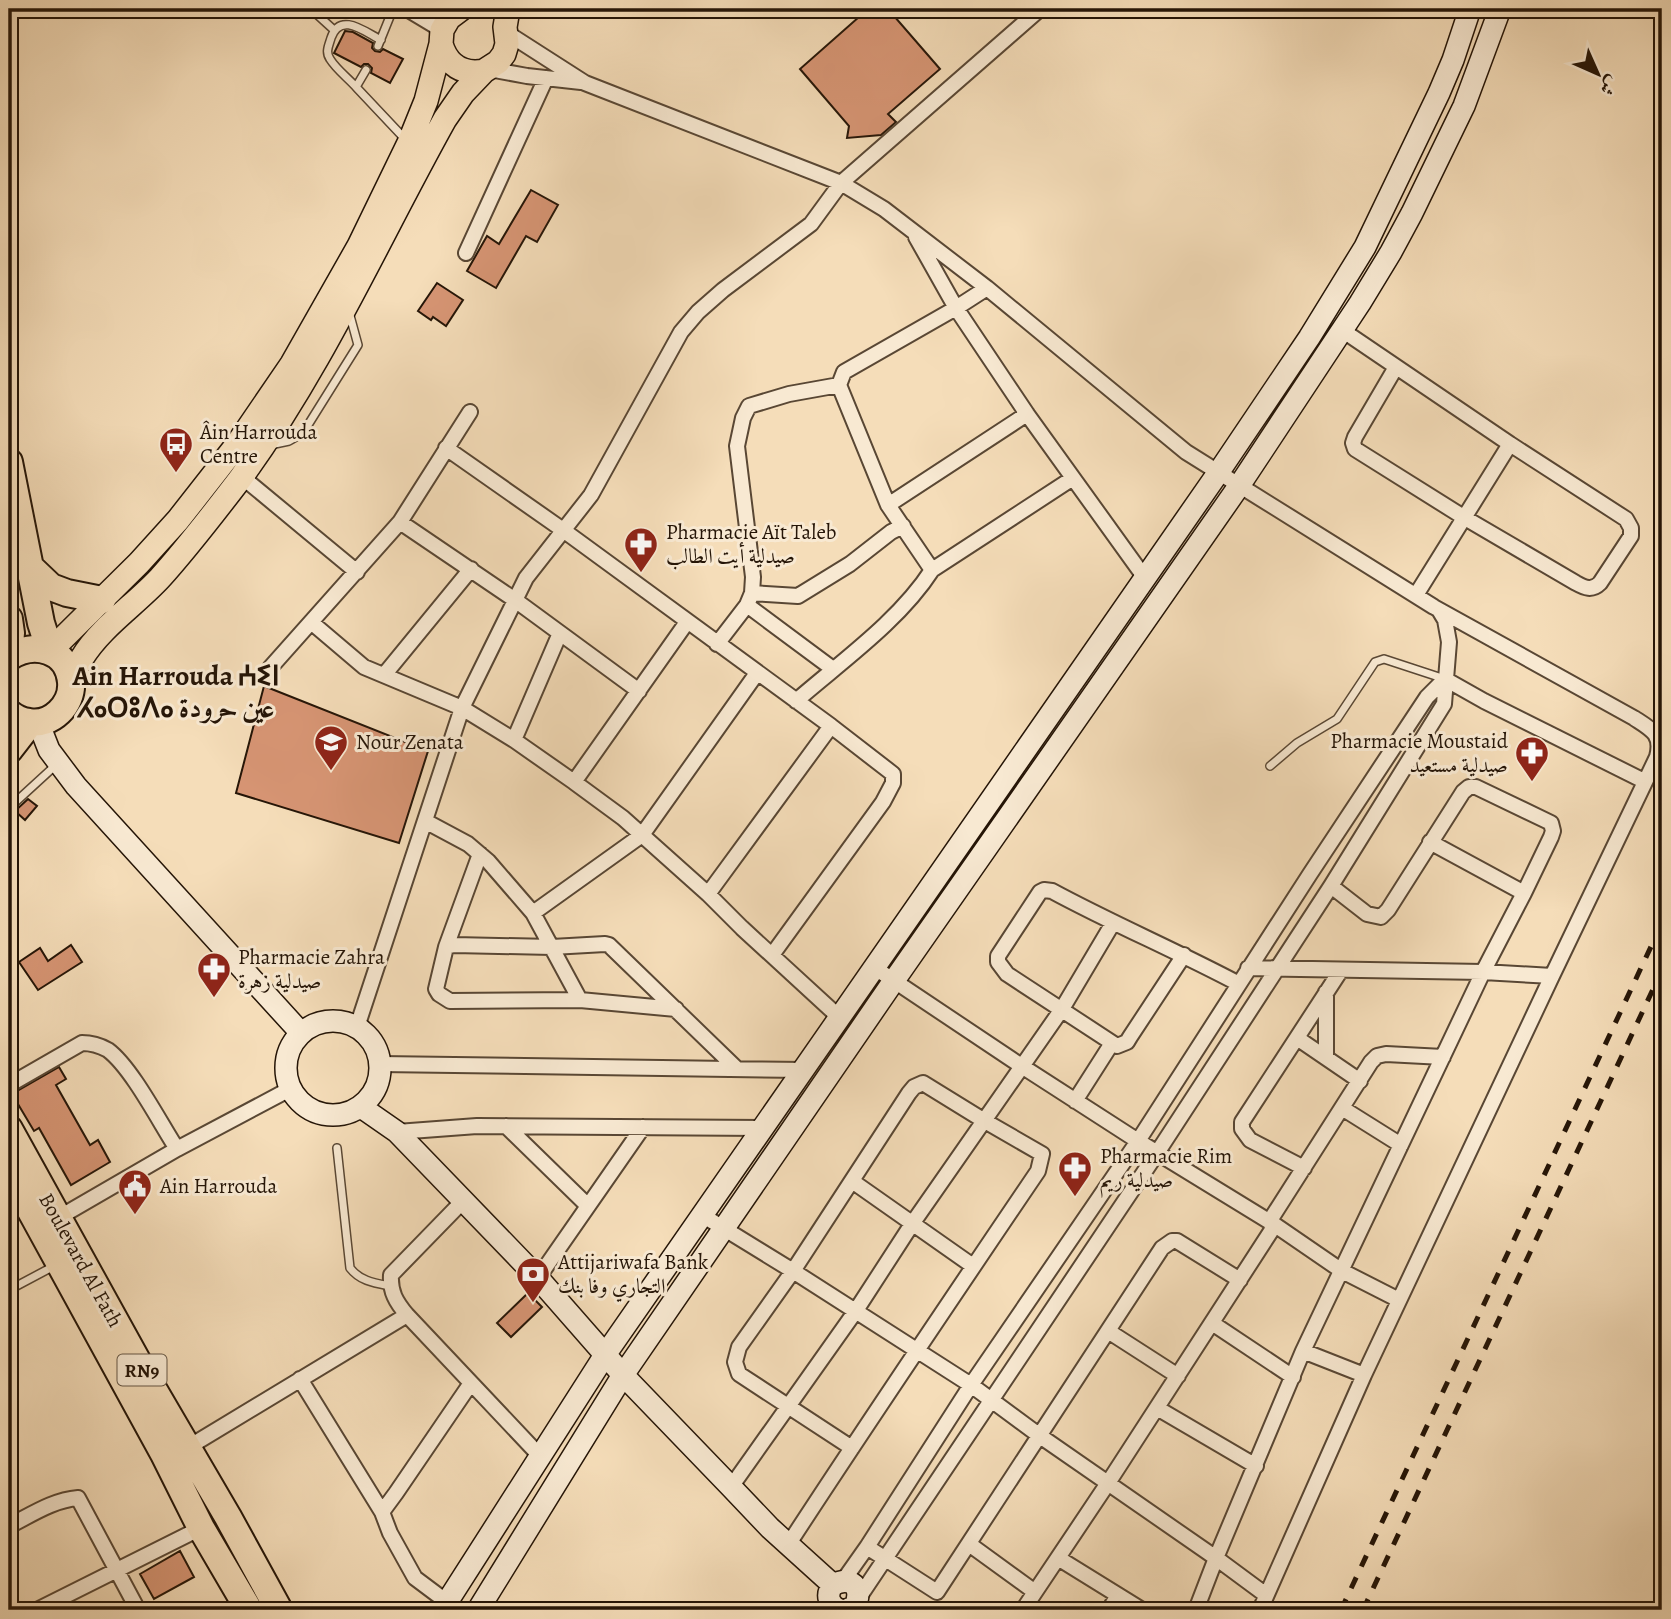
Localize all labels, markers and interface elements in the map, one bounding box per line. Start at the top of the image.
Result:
north arrow [1562,38,1632,108]
text: ش [1593,69,1625,101]
place label: Âin Harrouda Centre [199,418,318,470]
bus stop icon: Âin Harrouda Centre [157,425,195,474]
place label: Pharmacie Aït Taleb صيدلية أيت الطالب [666,518,837,570]
pharmacy icon: Pharmacie Aït Taleb صيدلية أيت الطالب [622,525,660,574]
district label: Ain Harrouda ⵄⵉⵏ ⵃⴰⵔⵓⴷⴰ عين حرودة [71,657,280,727]
school or university icon: Nour Zenata [312,723,350,772]
place label: Pharmacie Moustaid صيدلية مستعيد [1330,727,1509,779]
place label: Nour Zenata [356,728,464,756]
pharmacy icon: Pharmacie Moustaid صيدلية مستعيد [1513,734,1551,783]
place label: Pharmacie Zahra صيدلية زهرة [238,943,385,995]
pharmacy icon: Pharmacie Zahra صيدلية زهرة [195,950,233,999]
place label: Pharmacie Rim صيدلية ريم [1100,1142,1232,1198]
pharmacy icon: Pharmacie Rim صيدلية ريم [1056,1149,1094,1198]
public building icon: Ain Harrouda [116,1167,154,1216]
place label: Ain Harrouda [159,1172,278,1200]
street label: Boulevard Al Fath [32,1188,130,1332]
place label: Attijariwafa Bank التجاري وفا بنك [557,1248,709,1302]
bank icon: Attijariwafa Bank التجاري وفا بنك [514,1255,552,1304]
road number: RN9 [118,1354,166,1386]

